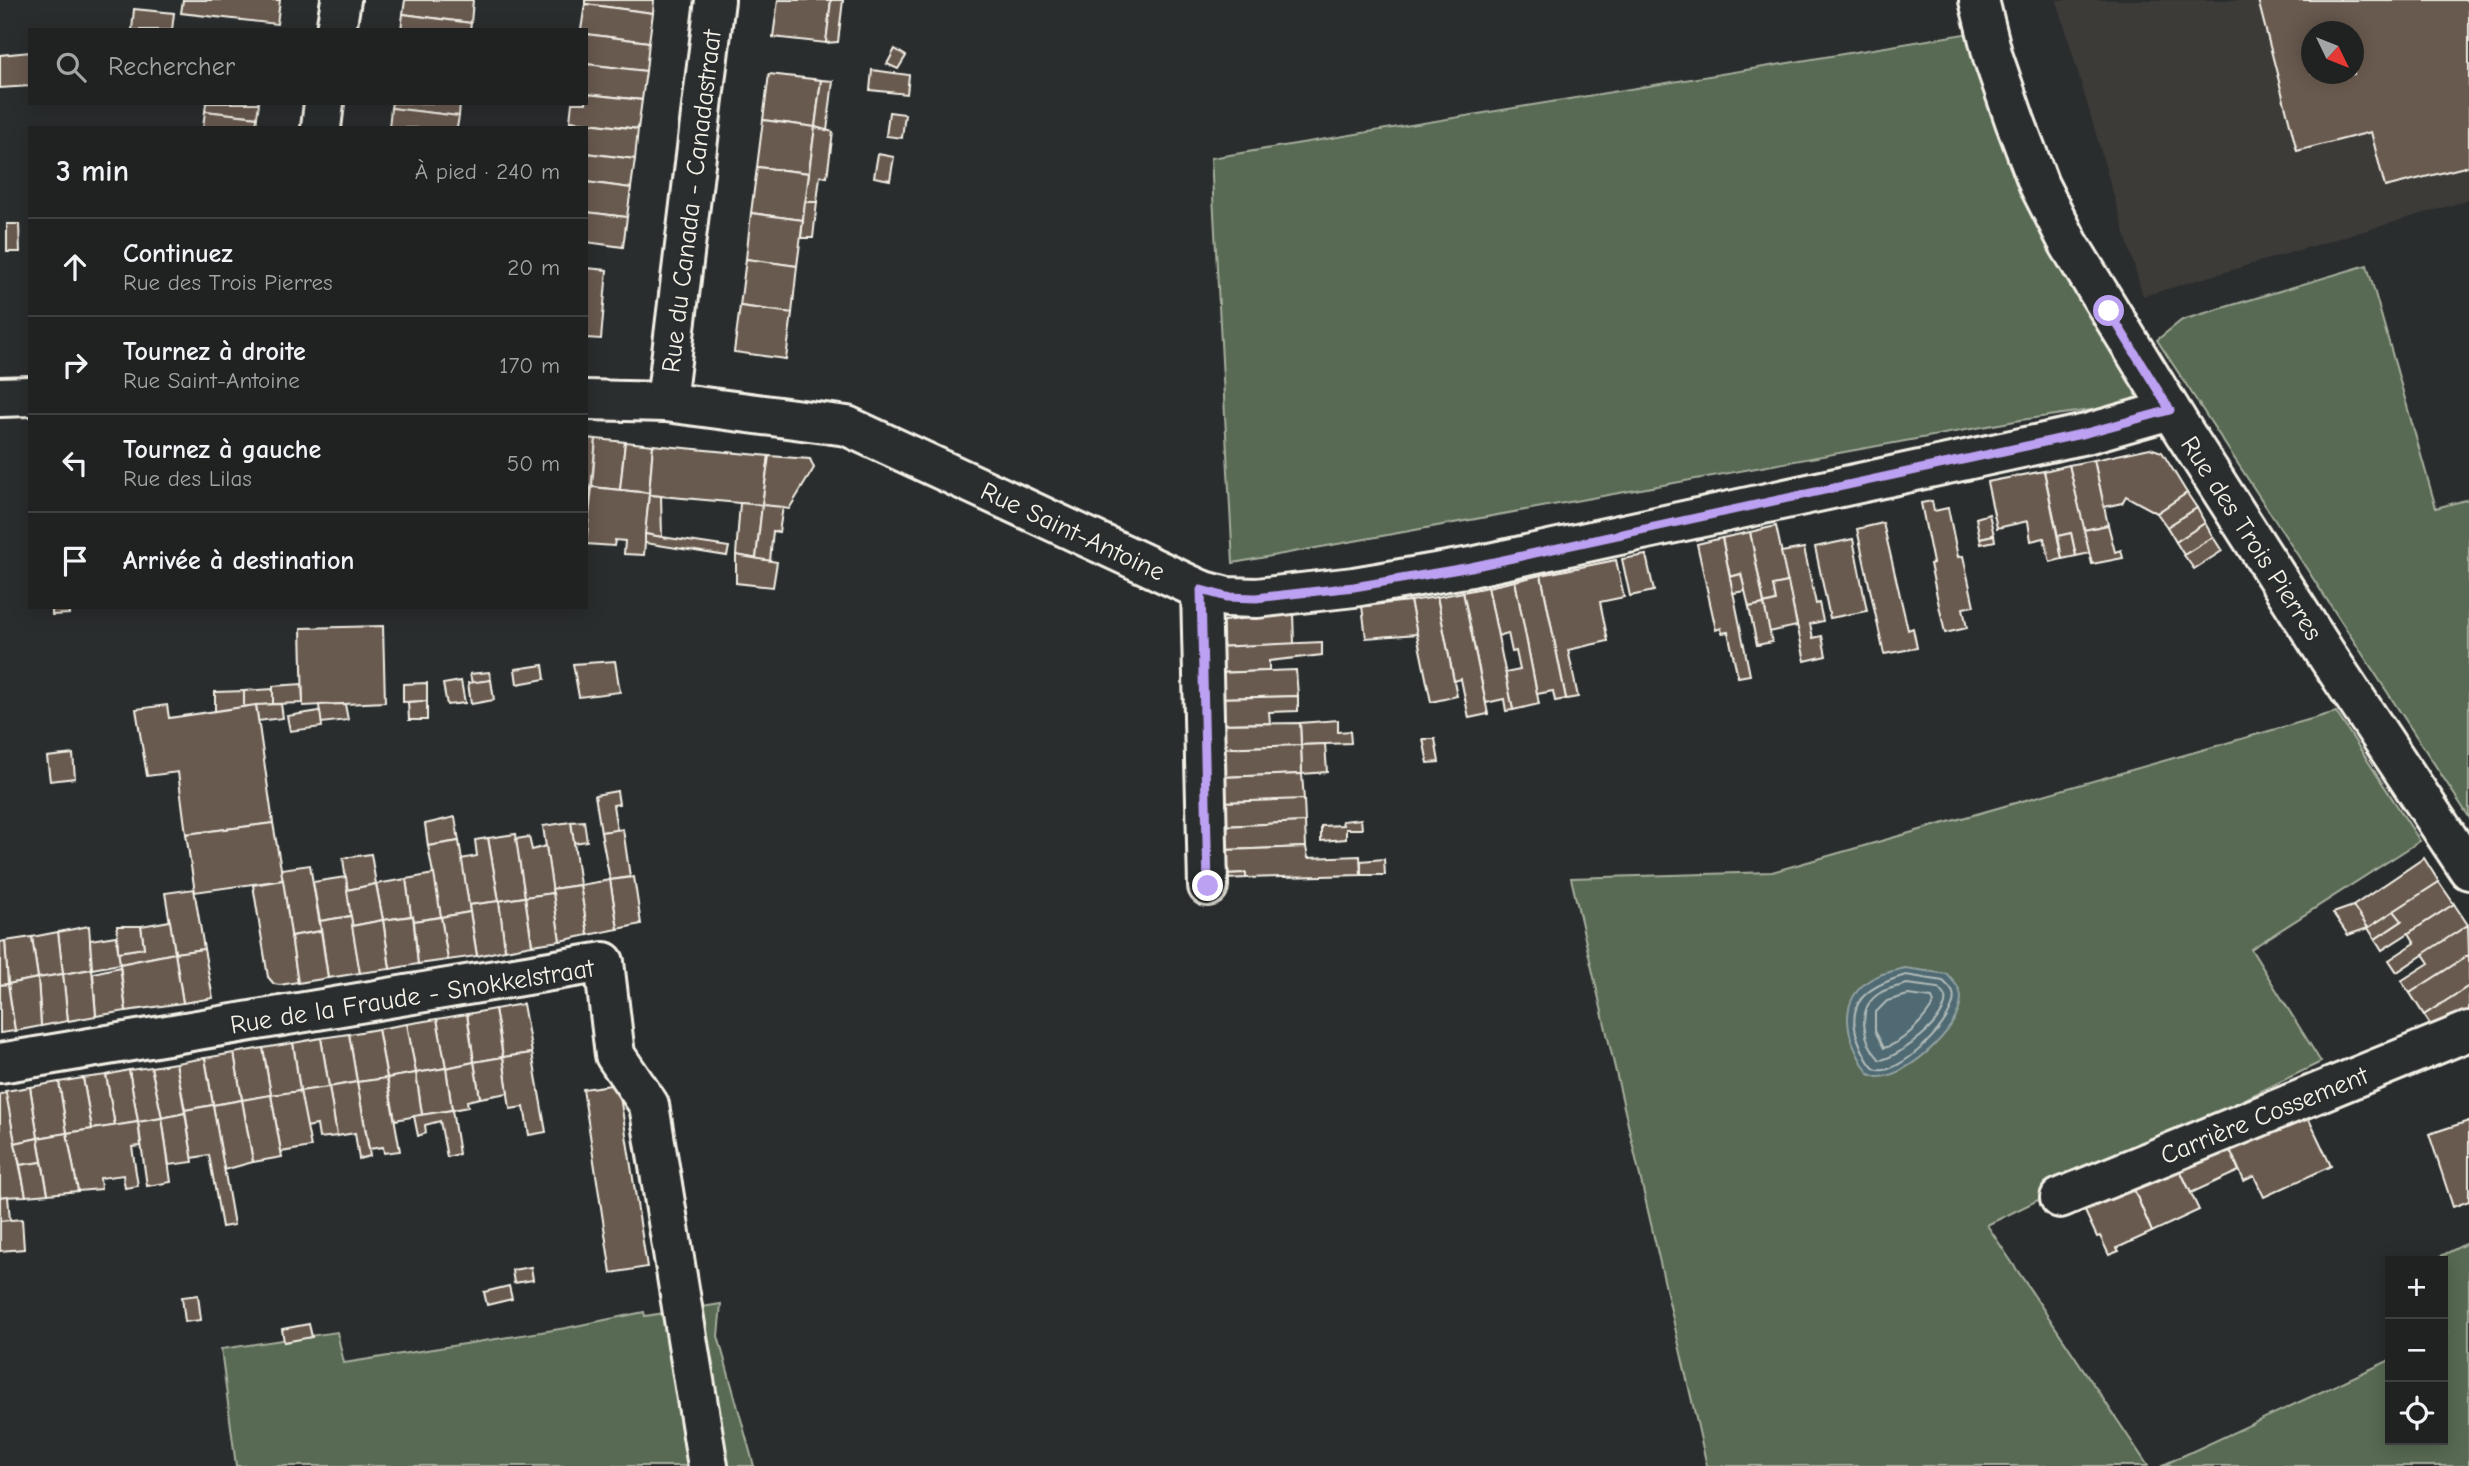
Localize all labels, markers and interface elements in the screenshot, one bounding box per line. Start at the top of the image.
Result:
north arrow [2301,21,2364,84]
street label: Rue du Canada - Canadastraat [656,26,728,374]
search box [28,28,588,105]
icon: search [52,48,90,86]
text: Rechercher [108,52,235,82]
text: 3 min [56,154,129,189]
text: À pied · 240 m [415,158,560,185]
text: Continuez [123,239,233,269]
icon: ahead [56,248,94,286]
text: 20 m [507,254,560,281]
text: Rue des Trois Pierres [123,269,333,296]
route start [2093,295,2124,326]
text: Tournez à droite [123,337,306,367]
icon: right [56,346,94,384]
text: 170 m [499,352,560,379]
text: Rue Saint-Antoine [123,367,300,394]
street label: Rue des Trois Pierres [2174,431,2328,646]
text: Tournez à gauche [123,435,321,465]
icon: left [56,444,94,482]
text: 50 m [507,450,560,477]
text: Rue des Lilas [123,465,252,492]
street label: Rue Saint-Antoine [976,476,1169,588]
icon: arrive [56,542,94,580]
text: Arrivée à destination [123,546,354,576]
route end [1192,870,1223,901]
street label: Rue de la Fraude - Snokkelstraat [228,953,598,1041]
street label: Carrière Cossement [2156,1060,2374,1171]
map controls [2385,1256,2448,1445]
button: + [2385,1256,2448,1319]
button: − [2385,1319,2448,1382]
button: locate [2385,1382,2448,1445]

